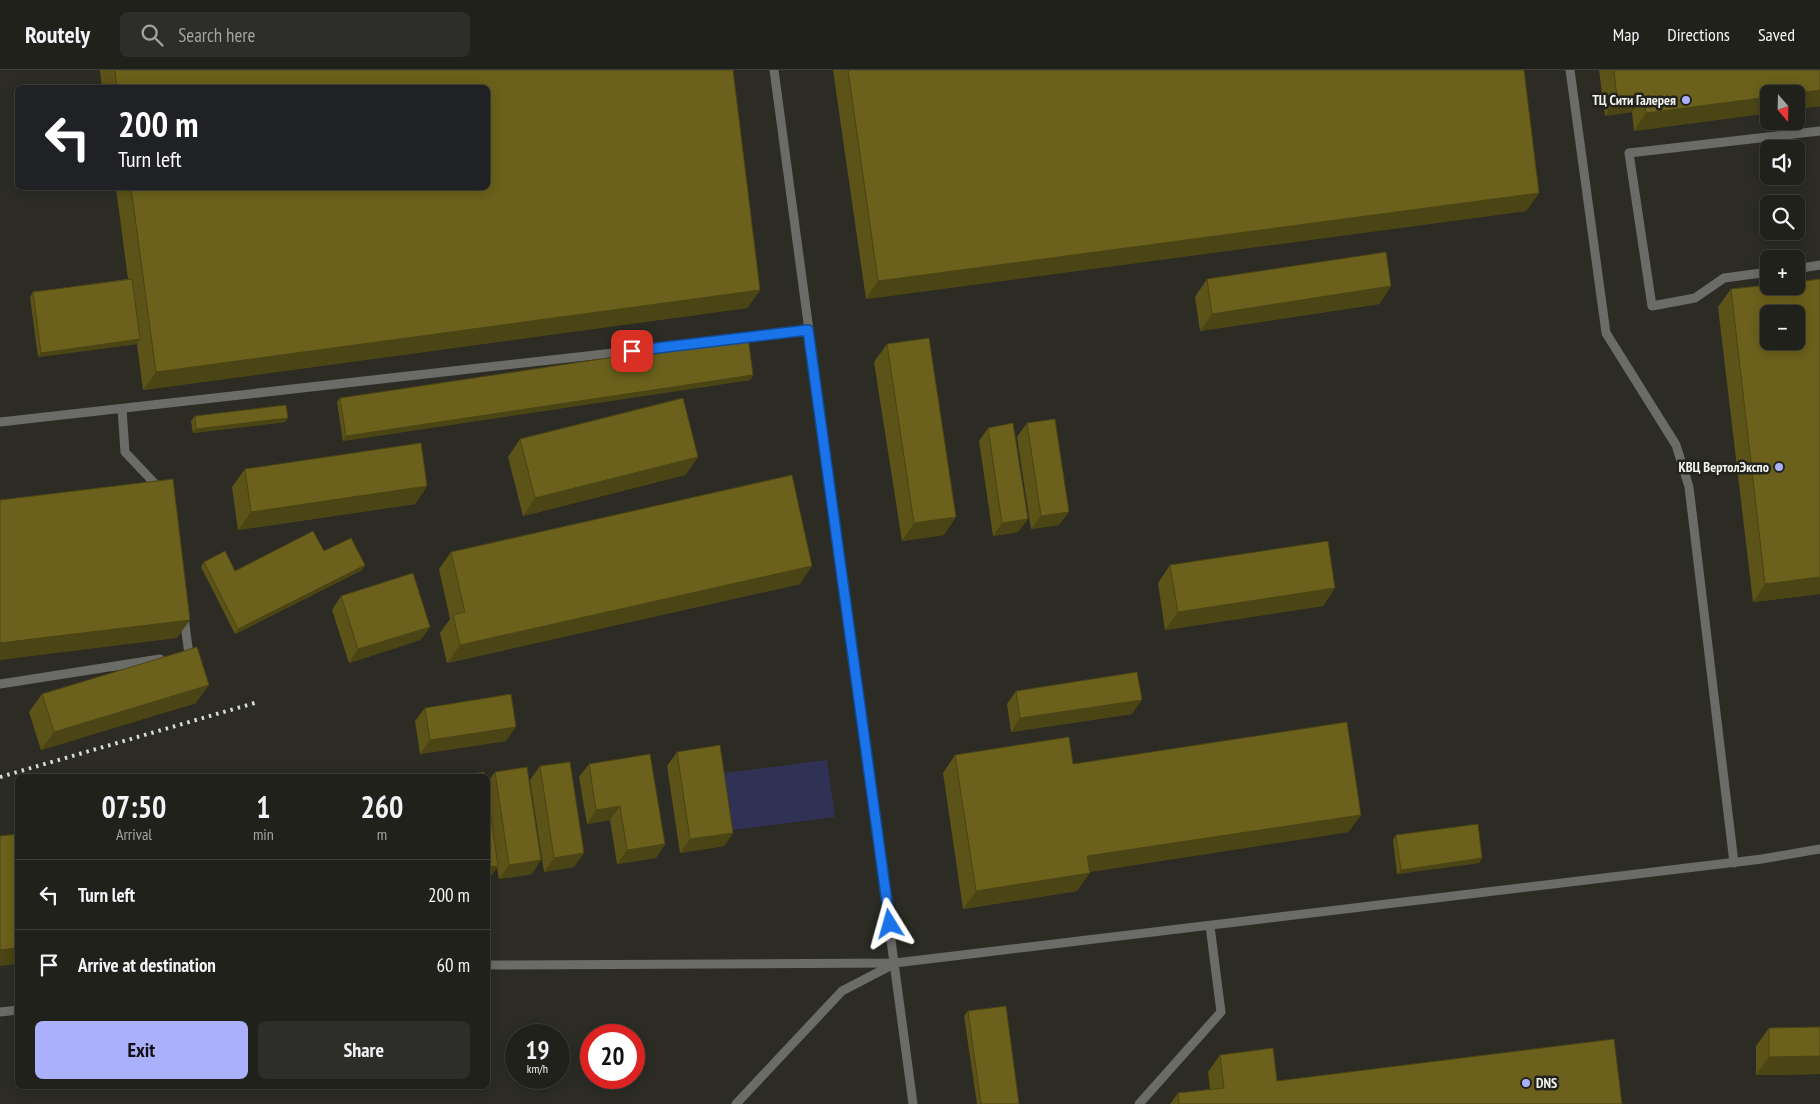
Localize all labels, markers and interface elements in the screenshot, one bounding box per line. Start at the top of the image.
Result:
search box [120,12,470,57]
text: Routely [25,19,90,50]
icon: search [138,21,166,49]
text: Search here [178,23,255,47]
text: Map [1613,23,1639,46]
text: Directions [1667,23,1730,46]
text: Saved [1758,23,1795,46]
north arrow [1760,85,1805,130]
map controls [1760,85,1805,350]
place label: ТЦ Сити Галерея [1592,91,1676,109]
marker: ТЦ Сити Галерея [1680,94,1692,106]
text: 200 m [118,101,199,147]
icon: left [35,105,100,170]
button: sound [1760,140,1805,185]
text: Turn left [118,145,182,173]
button: search [1760,195,1805,240]
button: + [1760,250,1805,295]
button: − [1760,305,1805,350]
pin [611,330,653,372]
icon: arrive [618,337,646,365]
place label: КВЦ ВертолЭкспо [1678,458,1769,476]
marker: КВЦ ВертолЭкспо [1773,461,1785,473]
text: 07:50 [102,787,166,826]
text: 1 [256,787,271,826]
text: 260 [360,787,403,826]
text: Arrival [116,824,152,844]
text: min [253,824,274,844]
text: m [377,824,387,844]
icon: left [35,881,63,909]
text: Turn left [78,883,135,907]
text: 200 m [428,883,470,907]
position arrow [863,897,915,949]
icon: arrive [35,951,63,979]
text: Arrive at destination [78,953,216,977]
text: 60 m [437,953,470,977]
button: Exit [35,1021,248,1079]
button: Share [258,1021,470,1079]
speed limit sign: 20 [580,1024,645,1089]
text: 19 [526,1034,549,1066]
text: km/h [527,1061,548,1076]
place label: DNS [1536,1074,1557,1092]
marker: DNS [1520,1077,1532,1089]

